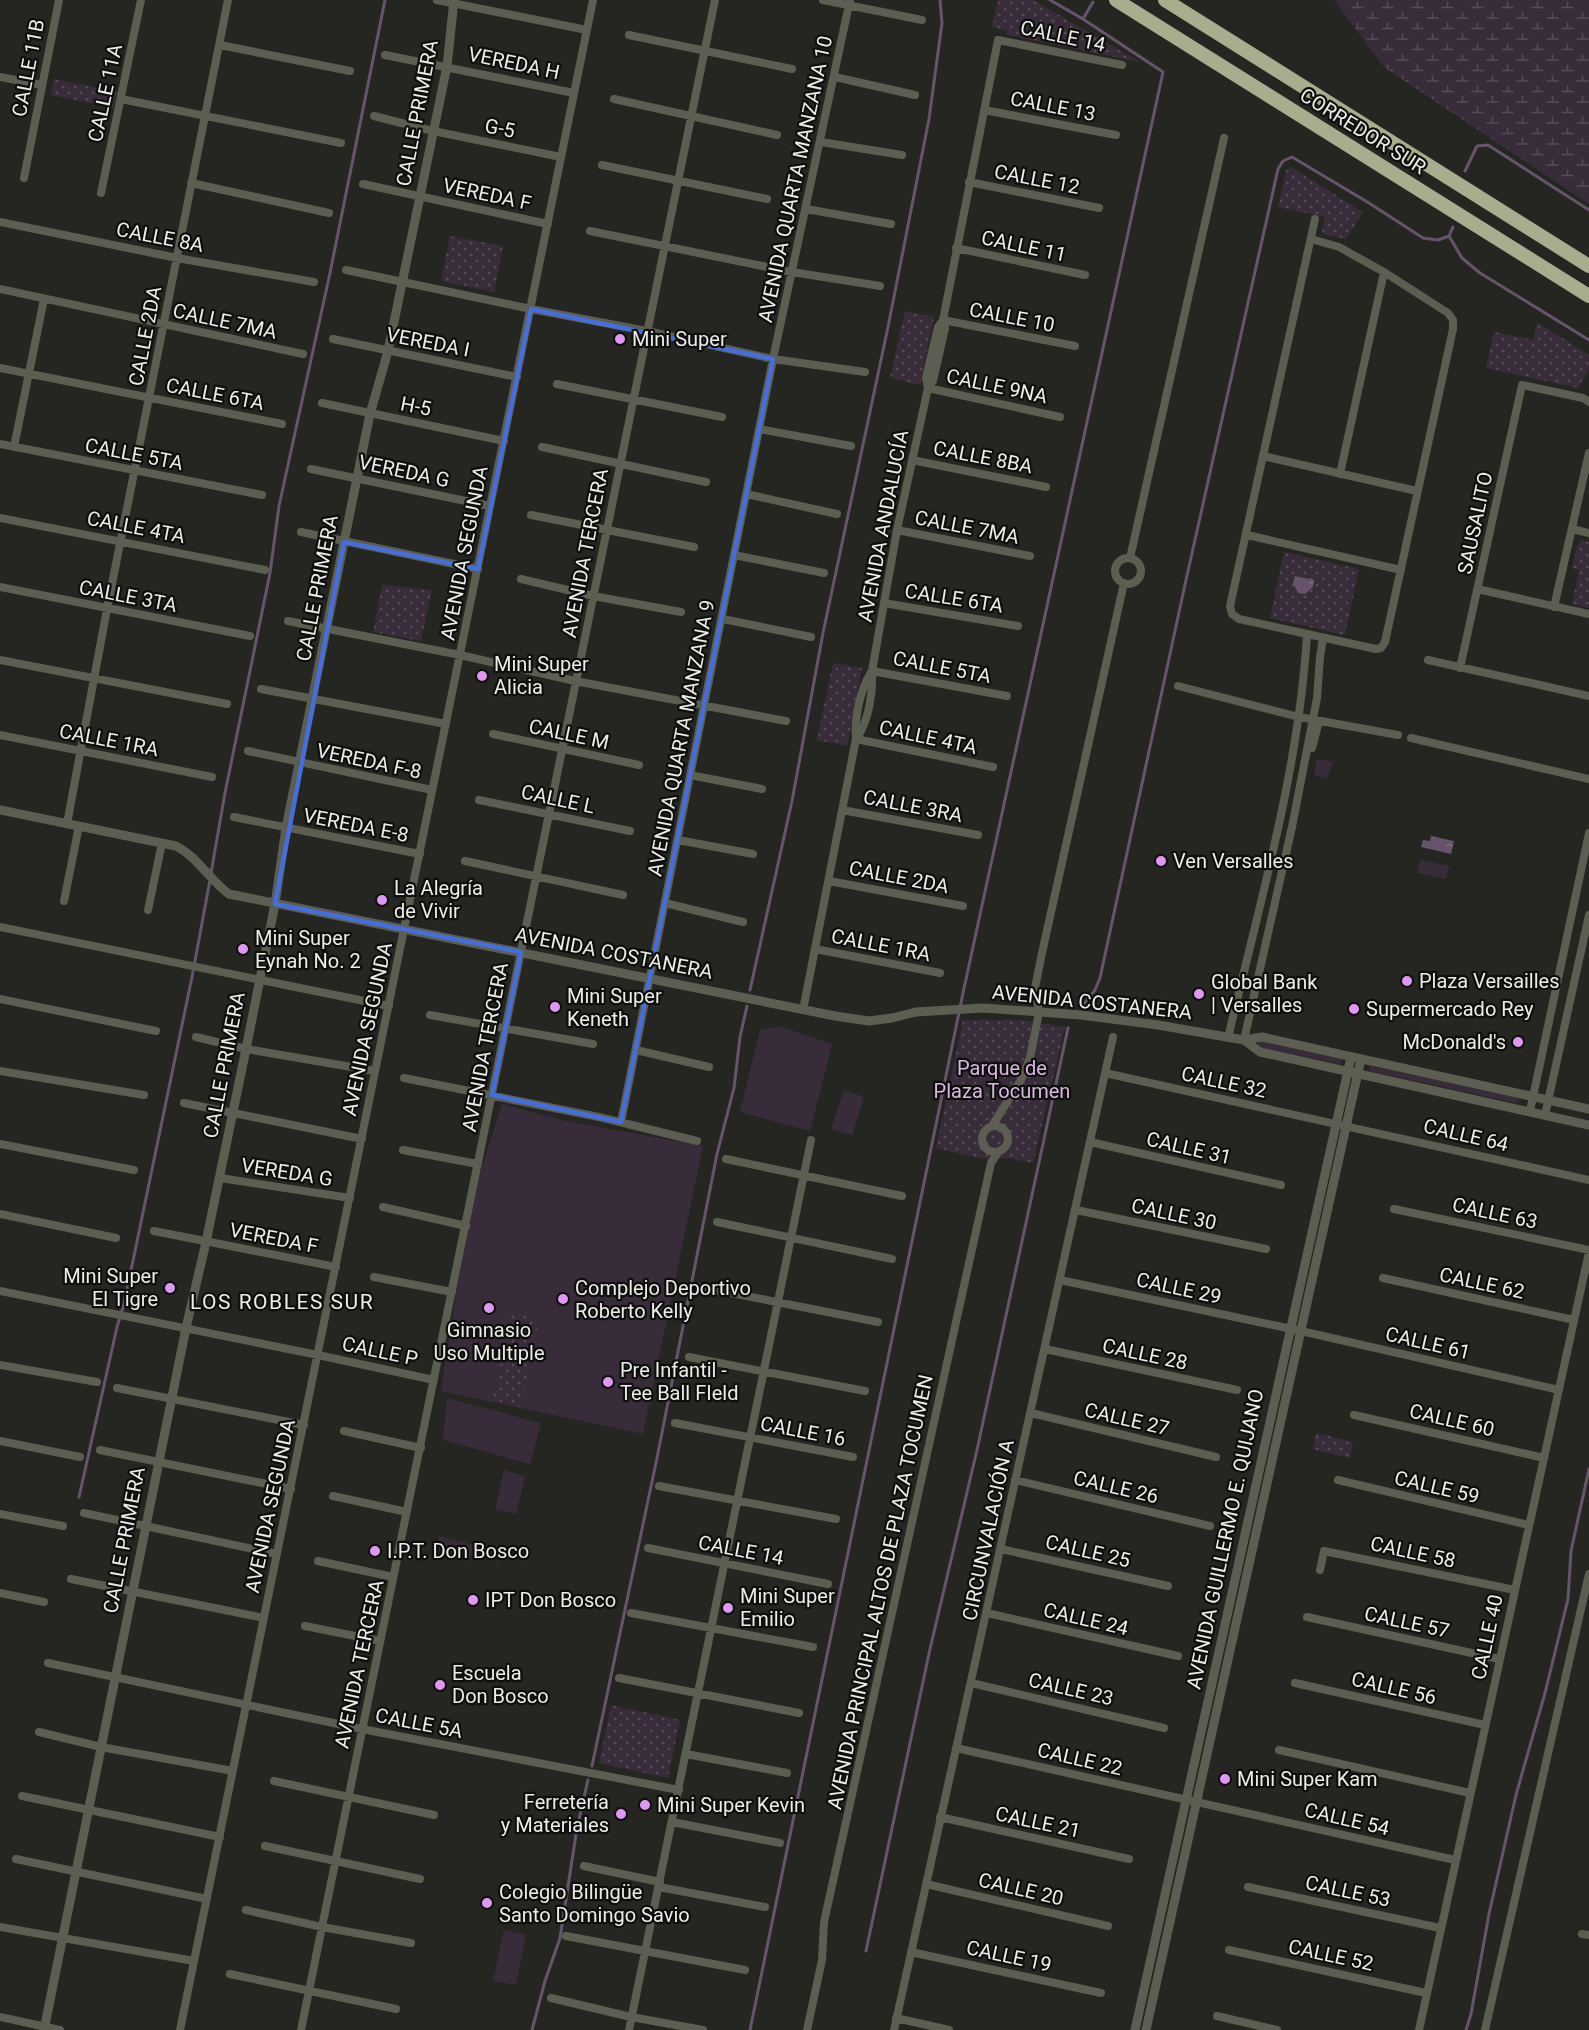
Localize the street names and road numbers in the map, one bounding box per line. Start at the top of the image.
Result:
street label: CALLE 14 [1018,15,1108,57]
street label: CALLE 11B [7,17,49,119]
street label: AVENIDA QUARTA MANZANA 10 [753,34,837,324]
street label: CALLE PRIMERA [391,38,443,188]
street label: CALLE 11A [83,42,127,144]
street label: VEREDA H [466,42,562,84]
street label: CORREDOR SUR [1296,83,1430,179]
street label: CALLE 13 [1008,86,1098,126]
street label: G-5 [483,113,517,143]
street label: CALLE 12 [992,159,1082,199]
street label: VEREDA F [441,173,533,215]
street label: CALLE 8A [114,217,206,257]
street label: CALLE 11 [979,225,1069,267]
street label: CALLE 2DA [124,284,166,388]
street label: CALLE 10 [967,297,1057,337]
street label: CALLE 7MA [171,298,279,344]
street label: VEREDA I [384,322,472,362]
street label: CALLE 9NA [944,364,1050,408]
street label: CALLE 6TA [164,373,266,415]
street label: H-5 [398,391,434,421]
street label: AVENIDA ANDALUCÍA [853,428,913,624]
street label: CALLE 5TA [83,433,185,475]
street label: CALLE 8BA [931,436,1035,478]
street label: VEREDA G [356,450,452,492]
street label: AVENIDA SEGUNDA [435,464,493,642]
street label: AVENIDA TERCERA [557,466,613,640]
street label: SAUSALITO [1452,470,1498,576]
street label: CALLE 7MA [913,505,1021,549]
street label: CALLE 4TA [85,506,187,548]
street label: CALLE PRIMERA [291,513,343,663]
street label: CALLE 3TA [77,575,179,617]
street label: CALLE 6TA [903,578,1005,618]
street label: AVENIDA QUARTA MANZANA 9 [642,598,720,878]
street label: CALLE 5TA [891,646,993,688]
street label: CALLE M [527,714,611,754]
street label: CALLE 4TA [877,715,979,759]
street label: CALLE 1RA [57,719,161,761]
street label: VEREDA F-8 [314,738,424,784]
street label: CALLE L [519,779,597,819]
street label: CALLE 3RA [861,785,965,827]
street label: VEREDA E-8 [301,803,411,847]
street label: CALLE 2DA [847,856,951,898]
street label: AVENIDA COSTANERA [513,922,715,984]
street label: CALLE 1RA [829,924,933,966]
street label: AVENIDA SEGUNDA [337,940,397,1118]
street label: AVENIDA TERCERA [457,960,513,1134]
street label: AVENIDA COSTANERA [991,980,1193,1024]
street label: CALLE PRIMERA [198,990,250,1140]
street label: CALLE 32 [1179,1061,1269,1103]
street label: CALLE 64 [1421,1114,1511,1156]
street label: CALLE 31 [1144,1127,1234,1169]
street label: VEREDA G [240,1153,334,1191]
street label: CALLE 63 [1450,1192,1540,1234]
street label: CALLE 30 [1129,1193,1219,1235]
street label: VEREDA F [228,1218,320,1258]
street label: CALLE 62 [1437,1262,1527,1304]
street label: CALLE 29 [1134,1267,1224,1309]
street label: CALLE 61 [1383,1322,1473,1364]
street label: CALLE P [340,1331,420,1371]
street label: CALLE 28 [1100,1333,1190,1375]
street label: AVENIDA PRINCIPAL ALTOS DE PLAZA TOCUMEN [822,1372,938,1812]
street label: AVENIDA GUILLERMO E. QUIJANO [1181,1387,1269,1691]
street label: CALLE 27 [1082,1398,1172,1440]
street label: CALLE 60 [1407,1399,1497,1441]
street label: CALLE 16 [758,1411,848,1451]
street label: AVENIDA SEGUNDA [240,1417,300,1595]
street label: CIRCUNVALACIÓN A [957,1437,1019,1623]
street label: CALLE PRIMERA [98,1465,150,1615]
street label: CALLE 26 [1071,1466,1161,1508]
street label: CALLE 59 [1392,1466,1482,1508]
street label: CALLE 14 [696,1530,786,1570]
street label: CALLE 25 [1043,1530,1133,1572]
street label: CALLE 58 [1368,1531,1458,1573]
street label: AVENIDA TERCERA [329,1577,389,1751]
street label: CALLE 40 [1466,1592,1508,1682]
street label: CALLE 24 [1041,1598,1131,1640]
street label: CALLE 57 [1362,1601,1452,1643]
street label: CALLE 56 [1349,1667,1439,1709]
street label: CALLE 23 [1026,1668,1116,1710]
street label: CALLE 5A [373,1703,465,1743]
street label: CALLE 22 [1035,1738,1125,1780]
street label: CALLE 54 [1302,1798,1392,1840]
street label: CALLE 21 [993,1801,1083,1843]
street label: CALLE 20 [976,1868,1066,1910]
street label: CALLE 53 [1303,1870,1393,1912]
street label: CALLE 52 [1286,1934,1376,1976]
street label: CALLE 19 [964,1935,1054,1977]

